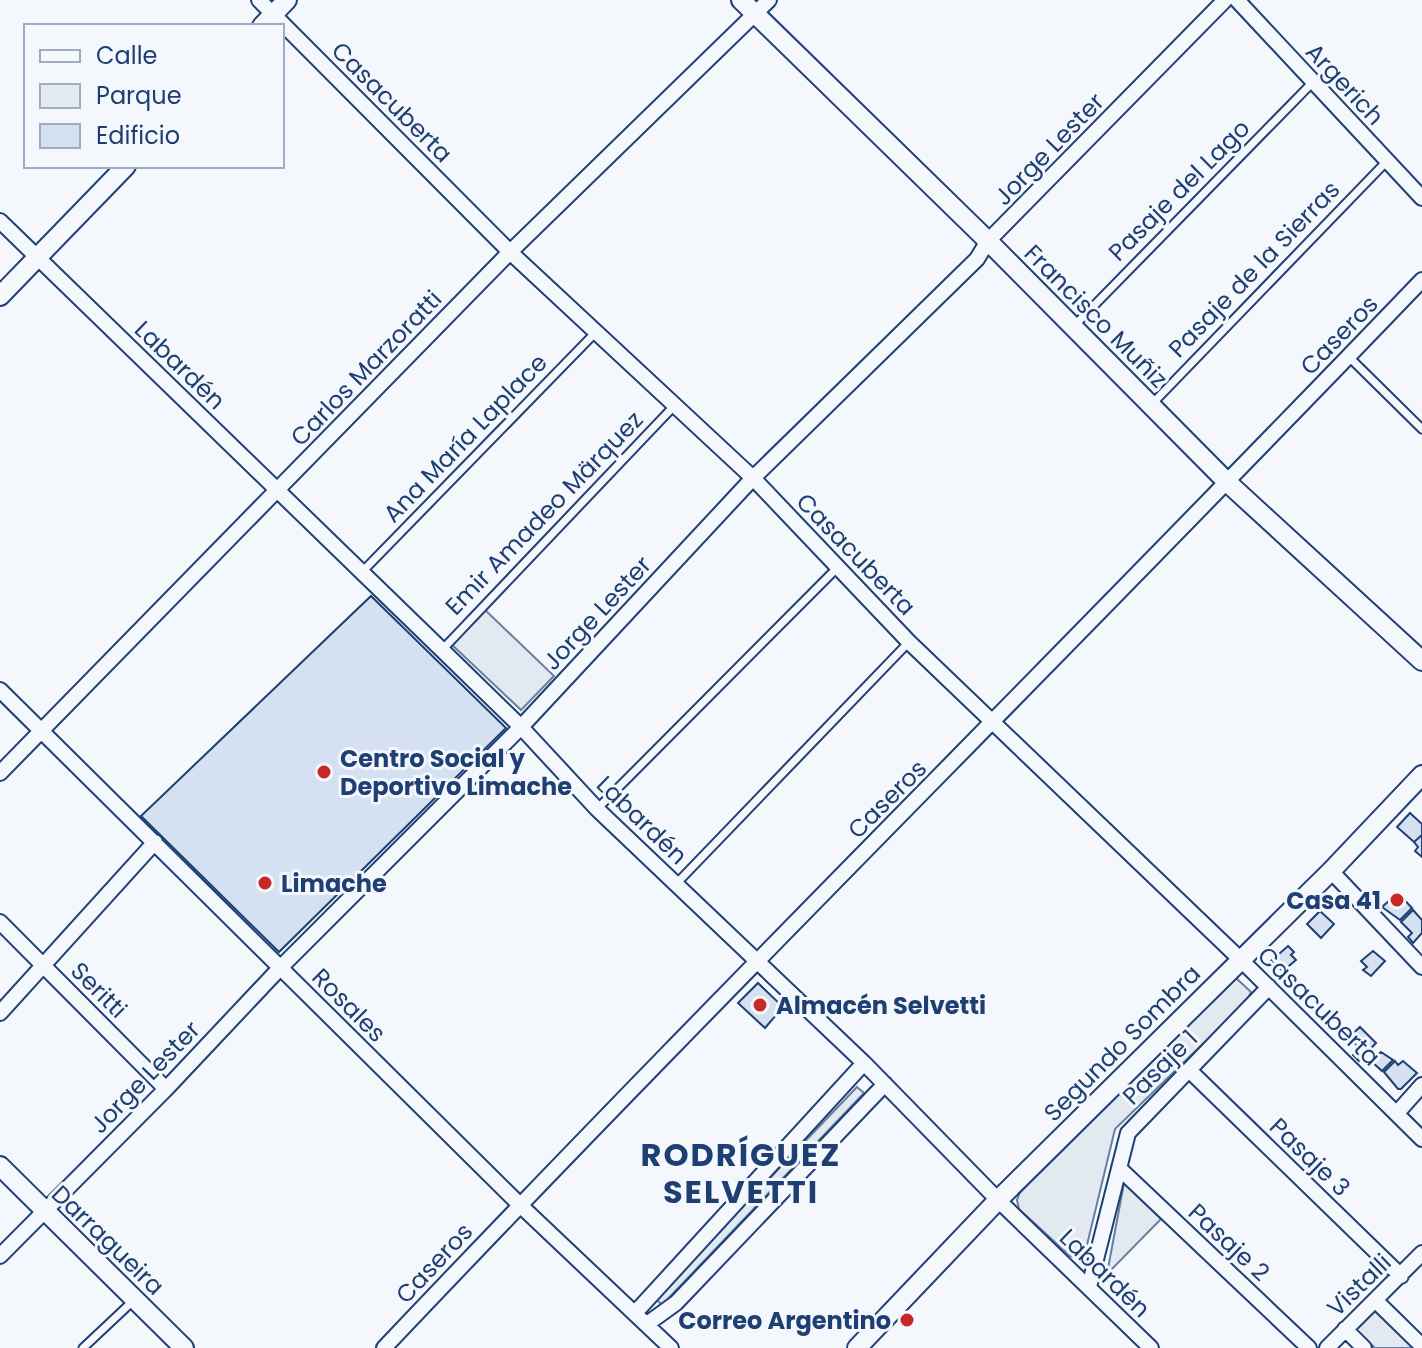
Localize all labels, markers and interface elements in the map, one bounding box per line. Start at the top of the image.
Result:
legend [24,24,284,168]
street label: Casacuberta [324,34,460,170]
street label: Argerich [1298,36,1392,132]
text: Calle [96,39,157,72]
text: Parque [96,79,182,112]
street label: Jorge Lester [987,85,1111,213]
street label: Pasaje del Lago [1101,112,1257,268]
text: Edificio [96,119,180,152]
street label: Pasaje de la Sierras [1161,173,1347,365]
street label: Francisco Muñiz [1017,237,1175,395]
street label: Carlos Marzoratti [283,283,449,453]
street label: Caseros [1293,288,1385,382]
street label: Labardén [127,313,233,417]
street label: Ana María Laplace [376,346,554,530]
street label: Emir Amadeo Märquez [438,404,650,622]
street label: Casacuberta [789,486,923,622]
street label: Jorge Lester [536,549,659,677]
place label: Centro Social y Deportivo Limache [340,742,572,803]
street label: Caseros [840,752,934,846]
marker: Centro Social y Deportivo Limache [315,763,333,781]
street label: Labardén [589,768,695,872]
place label: Limache [281,867,387,900]
marker: Limache [256,874,274,892]
place label: Casa 41 [1286,884,1381,917]
marker: Casa 41 [1388,891,1406,909]
street label: Casacuberta [1251,939,1387,1073]
street label: Seritti [64,955,134,1025]
street label: Segundo Sombra [1036,957,1208,1129]
street label: Rosales [305,961,393,1049]
place label: Almacén Selvetti [776,989,986,1022]
marker: Almacén Selvetti [751,996,769,1014]
street label: Jorge Lester [83,1013,207,1141]
street label: Pasaje 1 [1115,1022,1205,1112]
street label: Pasaje 3 [1262,1110,1358,1204]
district label: RODRÍGUEZ SELVETTI [641,1132,841,1214]
street label: Darragueira [44,1178,172,1302]
street label: Pasaje 2 [1181,1196,1277,1288]
street label: Caseros [388,1216,480,1310]
street label: Labardén [1052,1221,1158,1325]
street label: Vistalli [1320,1246,1398,1324]
place label: Correo Argentino [678,1304,891,1337]
marker: Correo Argentino [898,1311,916,1329]

